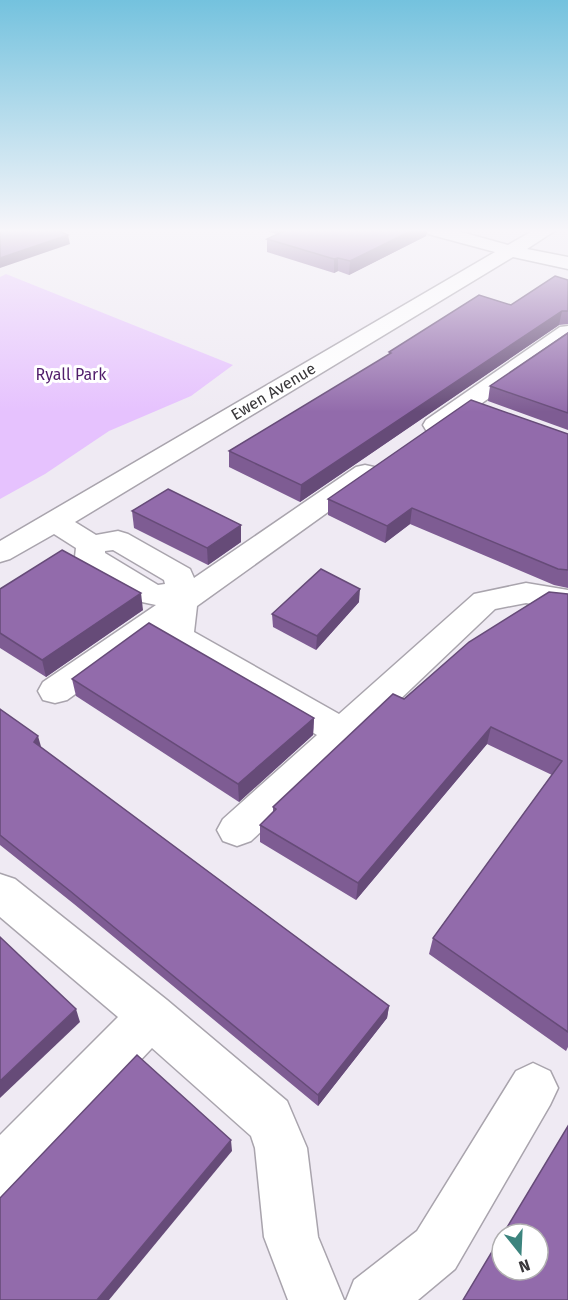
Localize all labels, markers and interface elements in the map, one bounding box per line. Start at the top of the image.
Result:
street label: Ewen Avenue [228,359,319,424]
park label: Ryall Park [36,365,107,384]
north arrow [490,1222,550,1282]
text: N [517,1255,532,1276]

